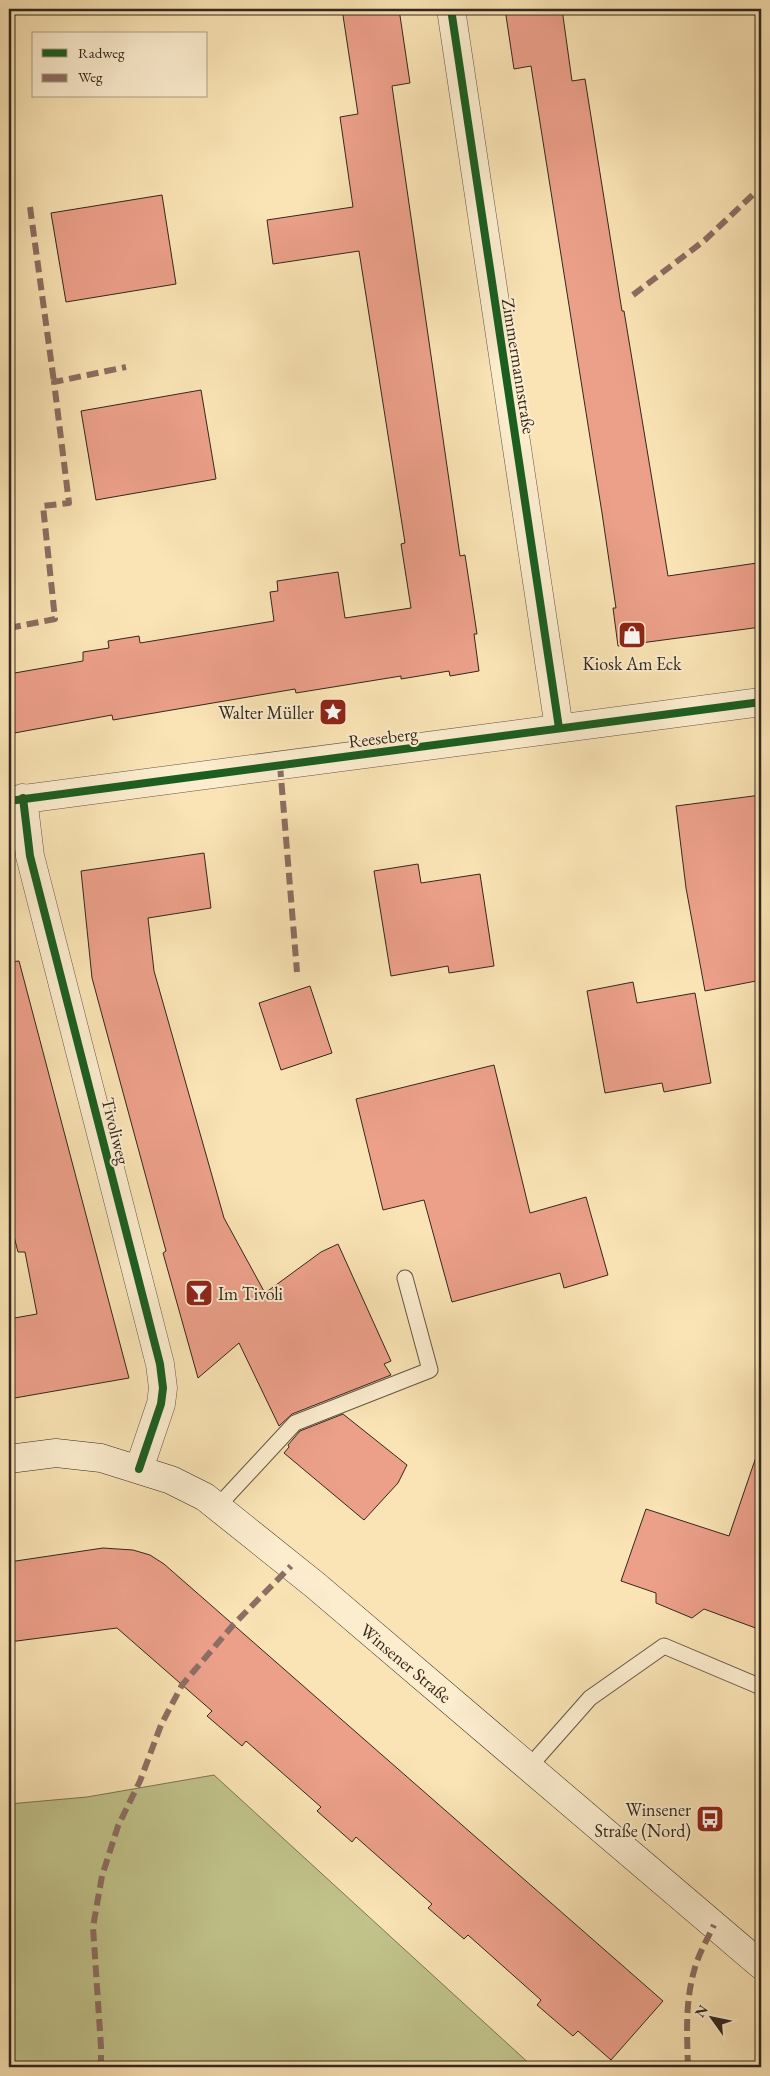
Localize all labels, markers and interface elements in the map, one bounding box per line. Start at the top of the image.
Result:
legend [32,32,208,98]
text: Radweg [78,43,125,62]
text: Weg [78,67,103,86]
street label: Zimmermannstraße [497,296,541,436]
shop icon: Kiosk Am Eck [617,620,647,650]
place label: Kiosk Am Eck [583,652,682,675]
place icon: Walter Müller [318,697,348,727]
place label: Walter Müller [218,701,314,724]
street label: Reeseberg [347,721,419,753]
street label: Tivoliweg [97,1095,135,1167]
bar icon: Im Tivoli [184,1278,214,1308]
place label: Im Tivoli [218,1282,284,1305]
street label: Winsener Straße [356,1618,456,1708]
place label: Winsener Straße (Nord) [594,1798,691,1842]
bus stop icon: Winsener Straße (Nord) [695,1804,725,1834]
north arrow [688,1994,738,2044]
text: N [690,2001,712,2021]

